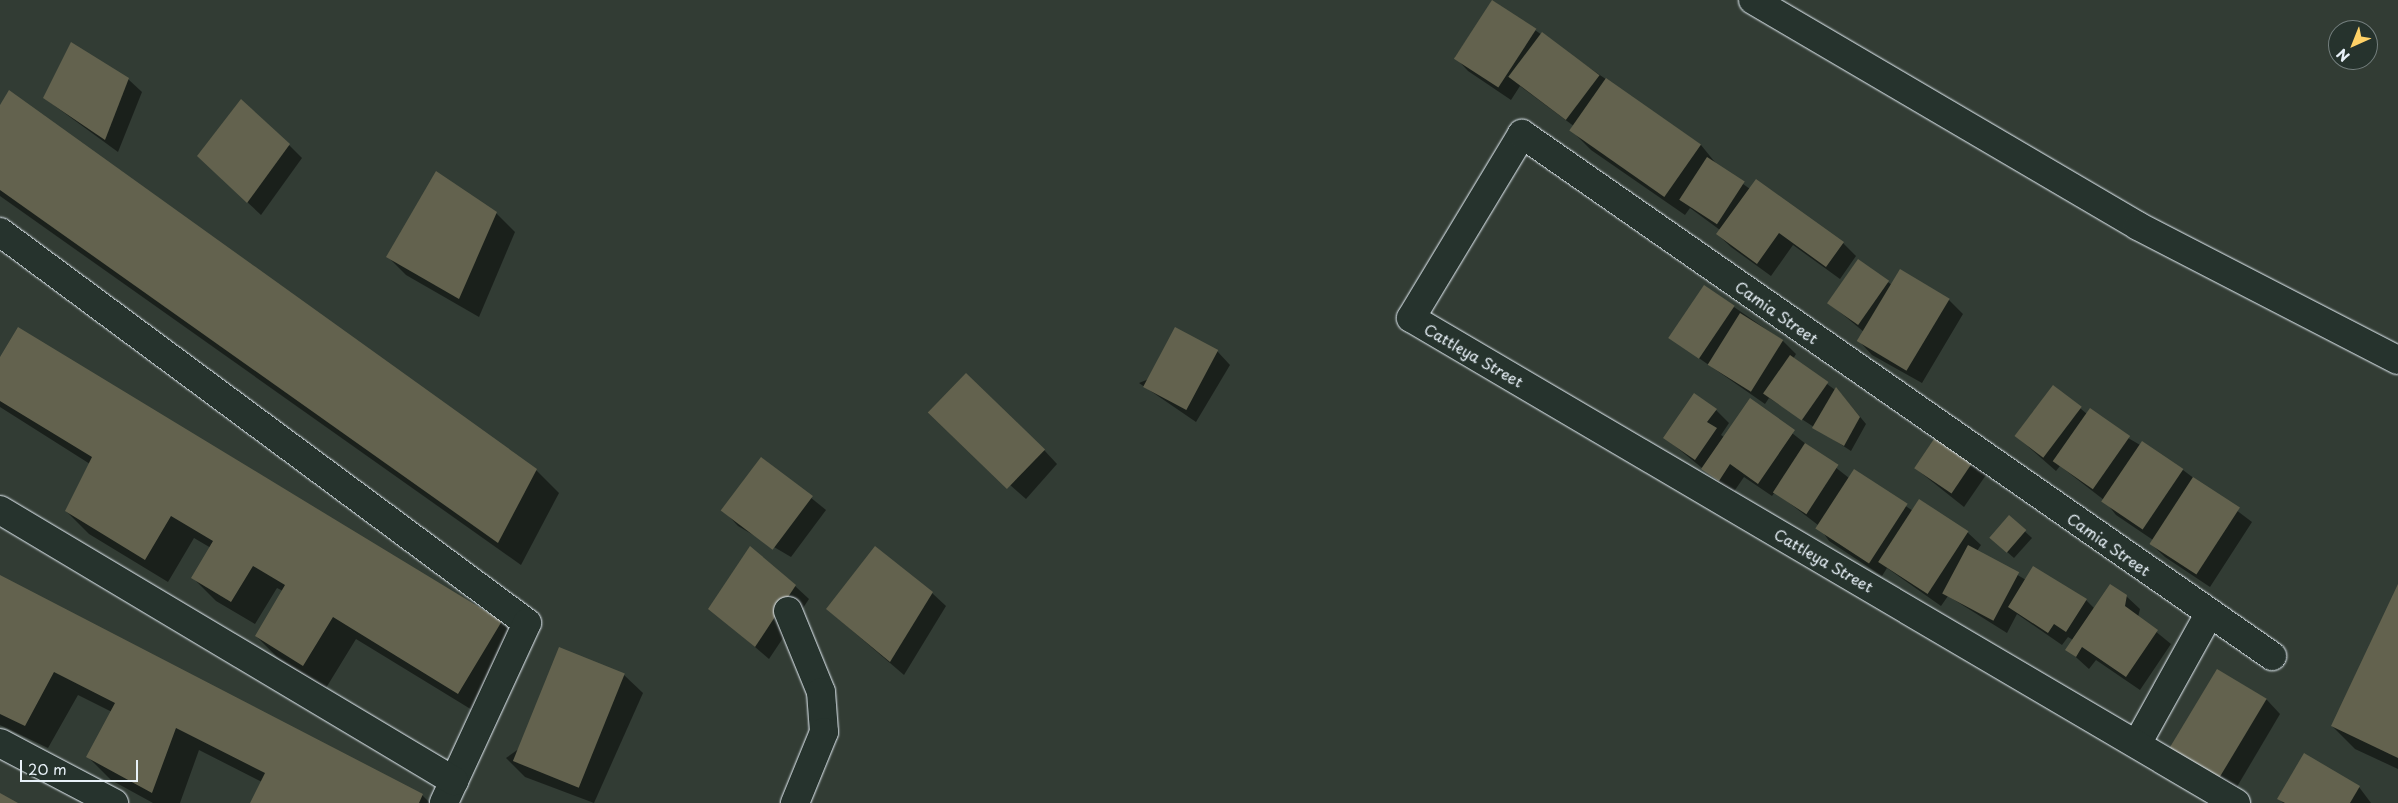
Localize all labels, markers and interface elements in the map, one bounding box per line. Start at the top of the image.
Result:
north arrow [2328,20,2378,70]
text: N [2332,44,2354,67]
street label: Camia Street [1732,277,1822,347]
street label: Cattleya Street [1421,319,1527,391]
street label: Camia Street [2064,509,2154,579]
street label: Cattleya Street [1771,524,1877,596]
scale bar [22,750,140,782]
text: 20 m [28,757,67,780]

